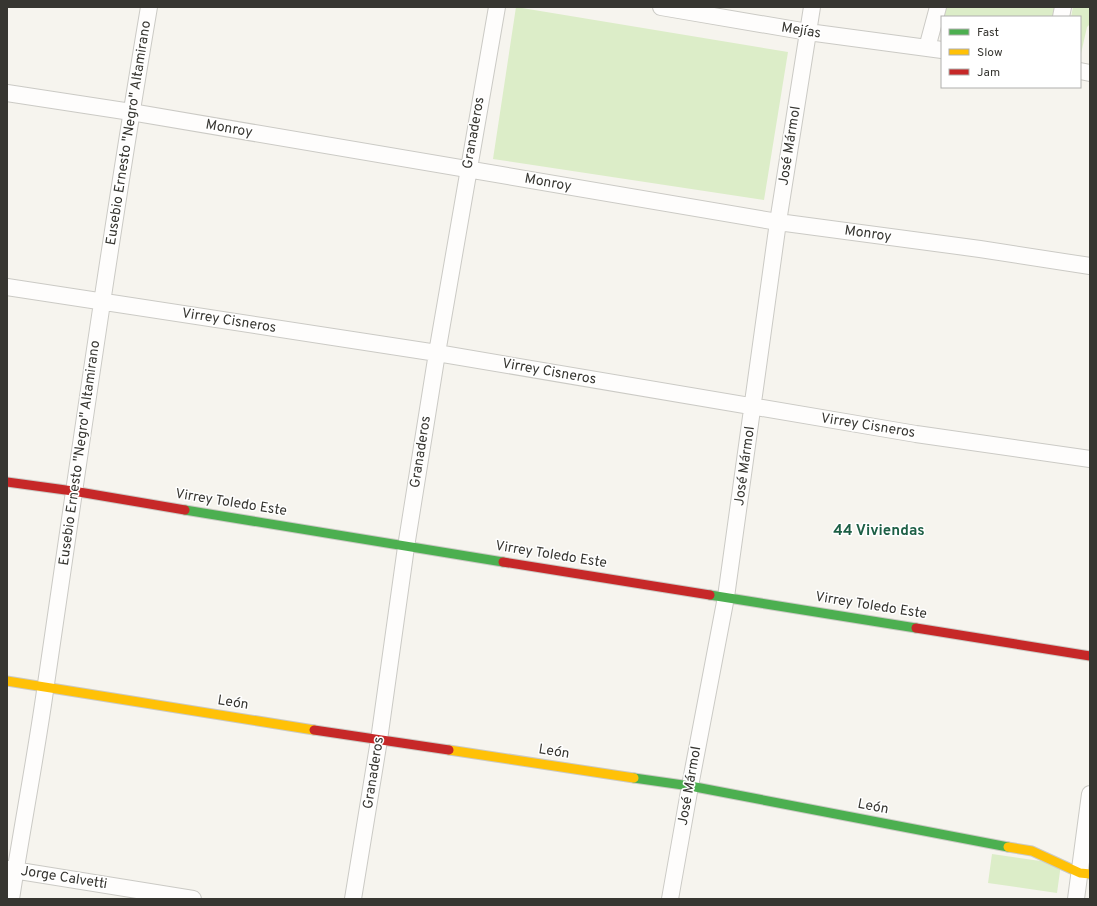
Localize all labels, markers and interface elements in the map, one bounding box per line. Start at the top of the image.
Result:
legend [941,16,1081,88]
street label: Eusebio Ernesto "Negro" Altamirano [103,19,155,247]
street label: Mejías [780,19,822,43]
text: Fast [977,25,999,41]
text: Slow [977,45,1003,61]
text: Jam [977,65,1000,81]
street label: Granaderos [459,96,489,170]
street label: José Mármol [775,105,805,187]
street label: Monroy [204,117,254,141]
street label: Monroy [523,171,573,195]
street label: Monroy [843,222,893,246]
street label: Virrey Cisneros [181,305,277,337]
street label: Eusebio Ernesto "Negro" Altamirano [56,339,104,567]
street label: Virrey Cisneros [501,355,597,389]
street label: Virrey Cisneros [820,410,916,442]
street label: Granaderos [407,415,435,489]
street label: José Mármol [731,425,759,507]
street label: Virrey Toledo Este [174,486,288,520]
district label: 44 Viviendas [833,522,925,541]
street label: Virrey Toledo Este [494,538,608,572]
street label: Virrey Toledo Este [814,589,928,623]
street label: León [216,692,250,714]
street label: Granaderos [360,736,388,810]
street label: León [537,741,571,763]
street label: José Mármol [675,745,705,827]
street label: León [856,796,890,818]
street label: Jorge Calvetti [20,863,108,893]

